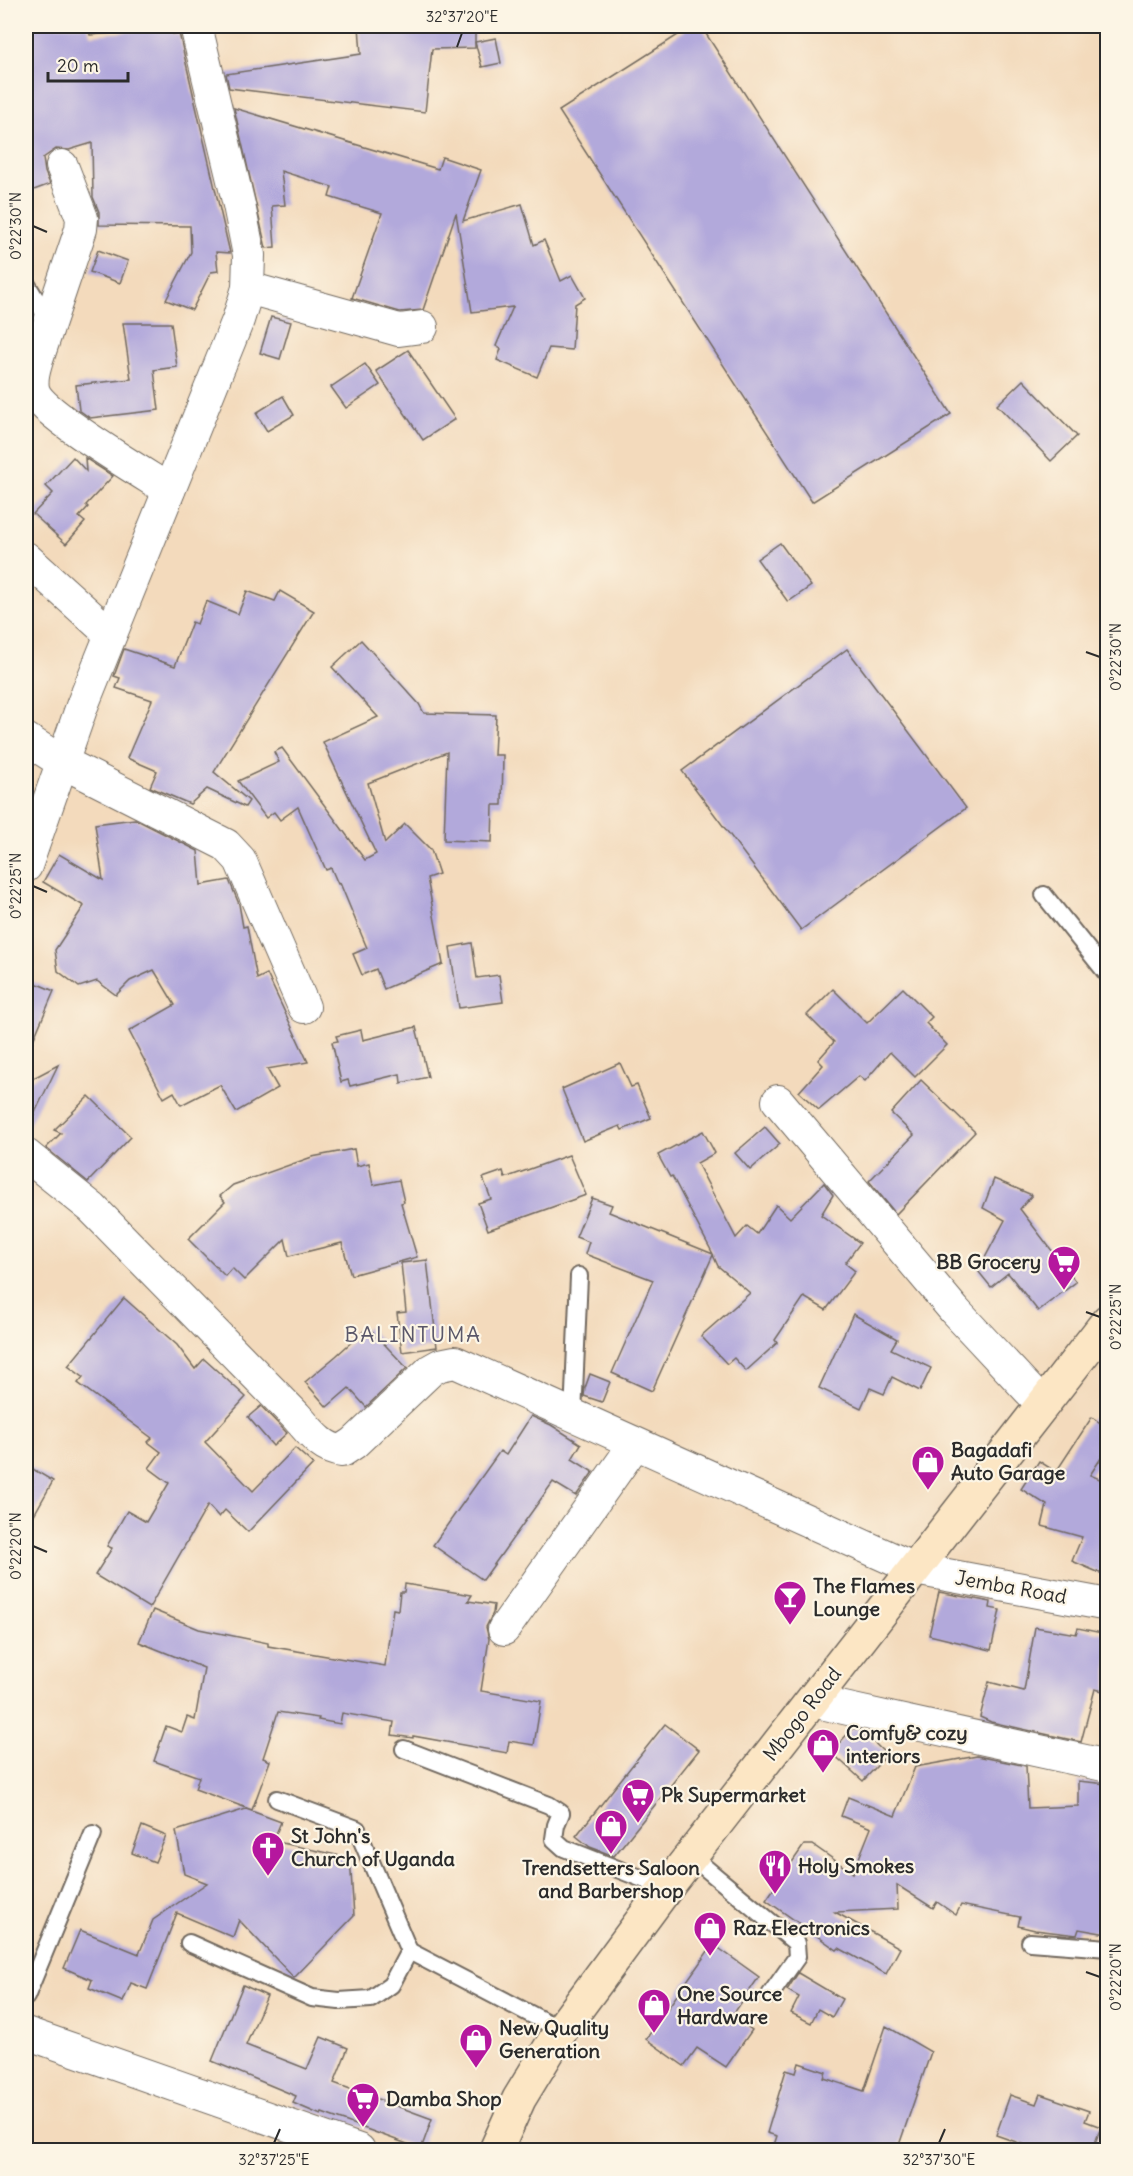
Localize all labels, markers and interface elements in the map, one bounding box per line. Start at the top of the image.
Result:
text: 32°37'20"E [426,7,498,26]
scale bar [48,45,128,83]
text: 20 m [57,54,99,77]
text: 0°22'30"N [6,192,25,260]
text: 0°22'30"N [1106,623,1125,691]
text: 0°22'25"N [6,853,25,919]
supermarket icon: BB Grocery [1046,1244,1082,1291]
place label: BB Grocery [936,1249,1041,1274]
text: 0°22'25"N [1106,1284,1125,1350]
district label: BALINTUMA [344,1320,482,1348]
place label: Bagadafi Auto Garage [951,1437,1066,1485]
shop icon: Bagadafi Auto Garage [910,1444,946,1491]
text: 0°22'20"N [6,1512,25,1580]
street label: Jemba Road [953,1564,1069,1609]
place label: The Flames Lounge [813,1573,915,1621]
bar icon: The Flames Lounge [772,1579,808,1626]
street label: Mbogo Road [757,1661,846,1766]
place label: Comfy& cozy interiors [846,1720,968,1768]
shop icon: Comfy& cozy interiors [805,1727,841,1774]
supermarket icon: Pk Supermarket [620,1777,656,1824]
place label: Pk Supermarket [661,1782,806,1807]
shop icon: Trendsetters Saloon and Barbershop [593,1808,629,1855]
place label: St John's Church of Uganda [291,1823,456,1871]
church icon: St John's Church of Uganda [250,1830,286,1877]
restaurant icon: Holy Smokes [757,1848,793,1895]
place label: Holy Smokes [798,1853,914,1878]
place label: Trendsetters Saloon and Barbershop [522,1855,700,1903]
shop icon: Raz Electronics [692,1910,728,1957]
place label: Raz Electronics [733,1915,870,1940]
text: 0°22'20"N [1106,1943,1125,2011]
place label: One Source Hardware [677,1981,782,2029]
shop icon: One Source Hardware [636,1987,672,2034]
place label: New Quality Generation [499,2015,609,2063]
shop icon: New Quality Generation [458,2022,494,2069]
supermarket icon: Damba Shop [345,2081,381,2128]
place label: Damba Shop [386,2086,502,2111]
text: 32°37'25"E [238,2150,310,2169]
text: 32°37'30"E [903,2150,976,2169]

